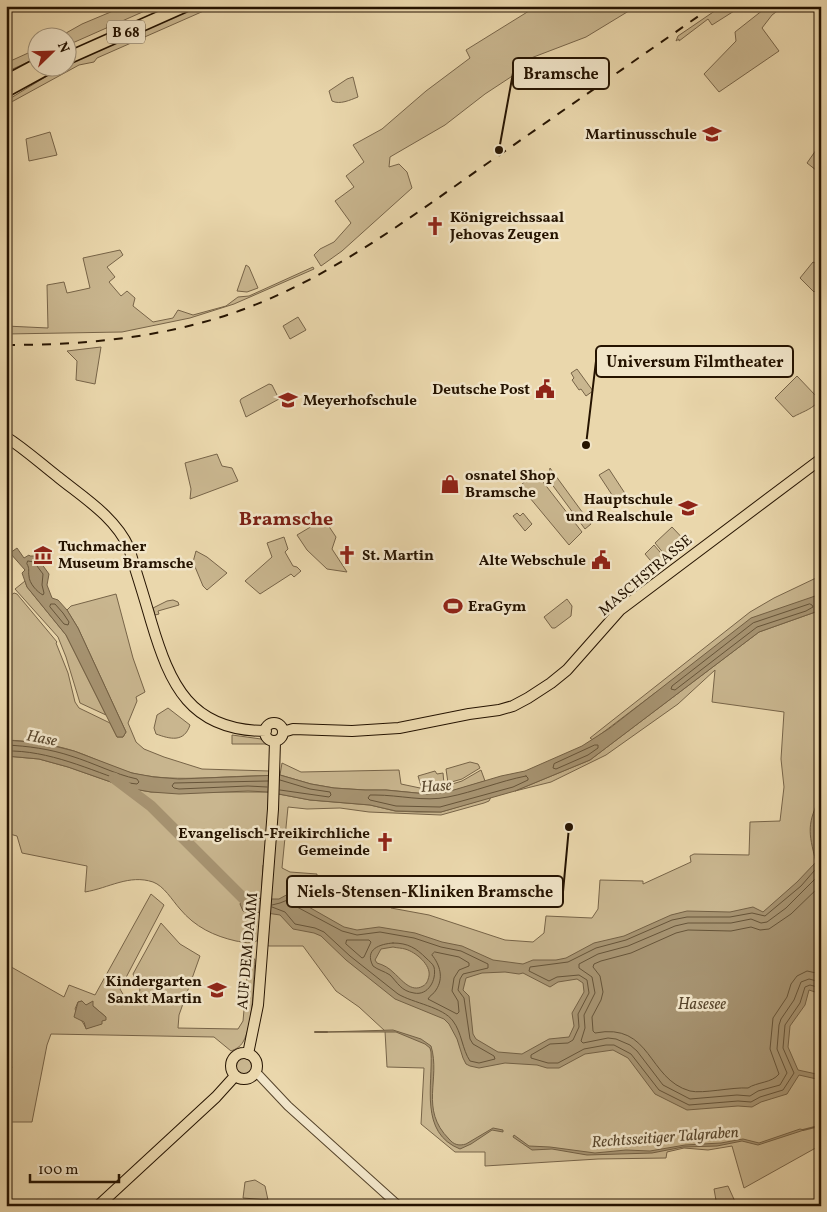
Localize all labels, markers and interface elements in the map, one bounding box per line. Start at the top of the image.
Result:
road number: B 68 [107,21,145,44]
north arrow [28,28,78,78]
text: N [52,39,73,56]
callout: Bramsche [513,58,609,89]
text: Bramsche [523,64,599,86]
school or university icon: Martinusschule [701,123,723,145]
place label: Martinusschule [585,125,697,146]
place label: Königreichssaal Jehovas Zeugen [449,208,564,246]
church icon: Königreichssaal Jehovas Zeugen [424,215,446,237]
callout: Universum Filmtheater [596,346,793,377]
text: Universum Filmtheater [606,352,784,374]
public building icon: Deutsche Post [534,378,556,400]
place label: Deutsche Post [432,380,530,401]
school or university icon: Meyerhofschule [277,389,299,411]
place label: Meyerhofschule [303,391,417,412]
place label: osnatel Shop Bramsche [465,466,555,504]
shop icon: osnatel Shop Bramsche [439,473,461,495]
place label: Hauptschule und Realschule [566,490,673,528]
school or university icon: Hauptschule und Realschule [677,497,699,519]
district label: Bramsche [239,506,333,534]
street label: MASCHSTRASSE [595,531,697,622]
place label: Tuchmacher Museum Bramsche [58,537,194,575]
museum icon: Tuchmacher Museum Bramsche [32,544,54,566]
church icon: St. Martin [336,544,358,566]
place label: St. Martin [362,546,434,567]
public building icon: Alte Webschule [590,549,612,571]
place label: Alte Webschule [479,551,586,572]
sports icon: EraGym [442,595,464,617]
place label: EraGym [468,597,527,618]
water label: Hase [24,725,59,753]
water label: Hase [420,775,452,799]
place label: Evangelisch-Freikirchliche Gemeinde [178,824,370,862]
church icon: Evangelisch-Freikirchliche Gemeinde [374,831,396,853]
callout: Niels-Stensen-Kliniken Bramsche [287,876,563,907]
text: Niels-Stensen-Kliniken Bramsche [297,882,553,904]
street label: AUF DEM DAMM [233,892,264,1011]
place label: Kindergarten Sankt Martin [106,972,202,1010]
school or university icon: Kindergarten Sankt Martin [206,979,228,1001]
water label: Hasesee [678,994,726,1016]
water label: Rechtsseitiger Talgraben [591,1122,740,1154]
scale bar [30,1152,119,1184]
text: 100 m [38,1160,78,1181]

